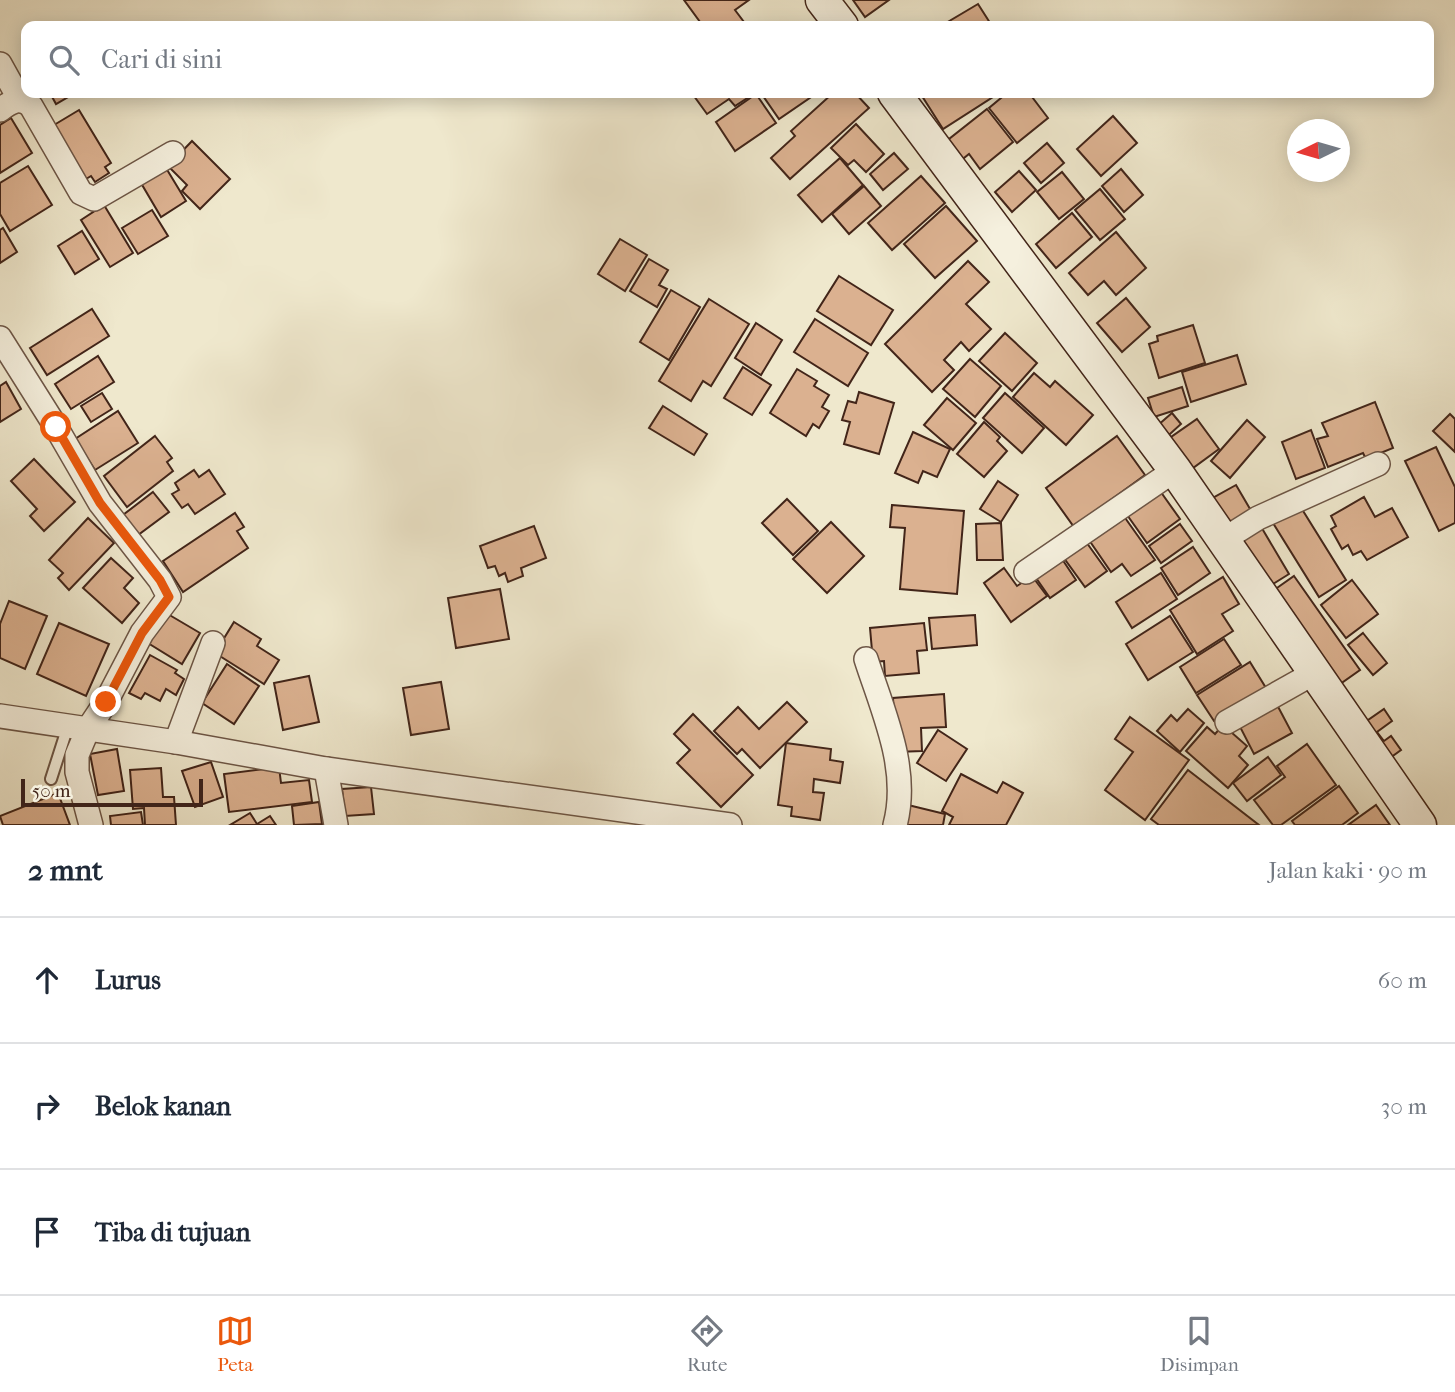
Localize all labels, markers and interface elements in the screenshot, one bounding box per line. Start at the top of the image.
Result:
search box [21,21,1434,98]
icon: search [45,41,83,79]
text: Cari di sini [101,44,222,75]
north arrow [1287,119,1350,182]
route start [40,411,71,442]
route end [90,686,121,717]
scale bar [21,776,203,808]
text: 50 m [32,780,71,802]
text: 2 mnt [28,853,103,888]
text: Jalan kaki · 90 m [1269,857,1427,884]
icon: ahead [28,961,66,999]
text: Lurus [95,965,161,996]
text: 60 m [1378,967,1427,994]
icon: right [28,1087,66,1125]
text: Belok kanan [95,1091,231,1122]
text: 30 m [1381,1093,1427,1120]
icon: arrive [28,1213,66,1251]
text: Tiba di tujuan [95,1217,251,1248]
tab: Peta [216,1312,254,1376]
tab: Rute [687,1312,727,1376]
tab: Disimpan [1160,1312,1239,1376]

